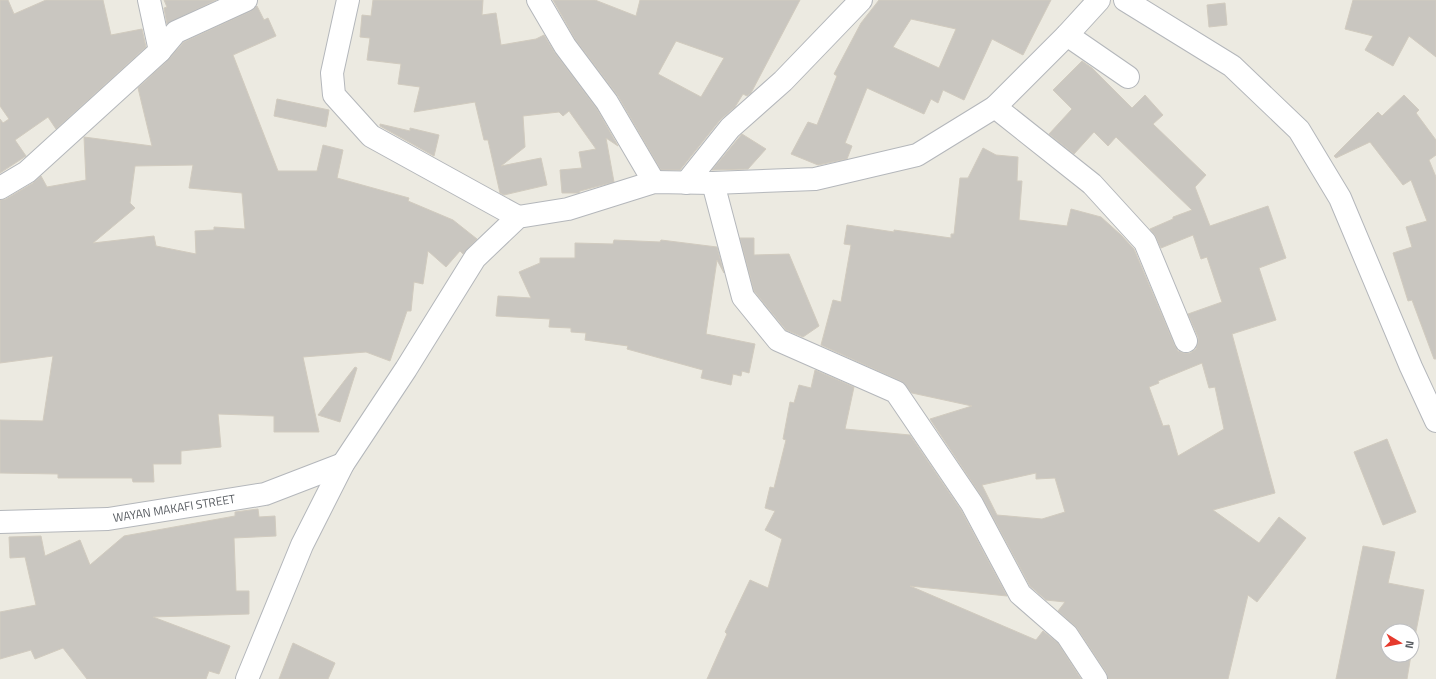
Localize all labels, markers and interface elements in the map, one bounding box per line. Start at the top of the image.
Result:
street label: WAYAN MAKAFI STREET [111,489,237,527]
north arrow [1380,623,1420,663]
text: N [1401,640,1418,650]

